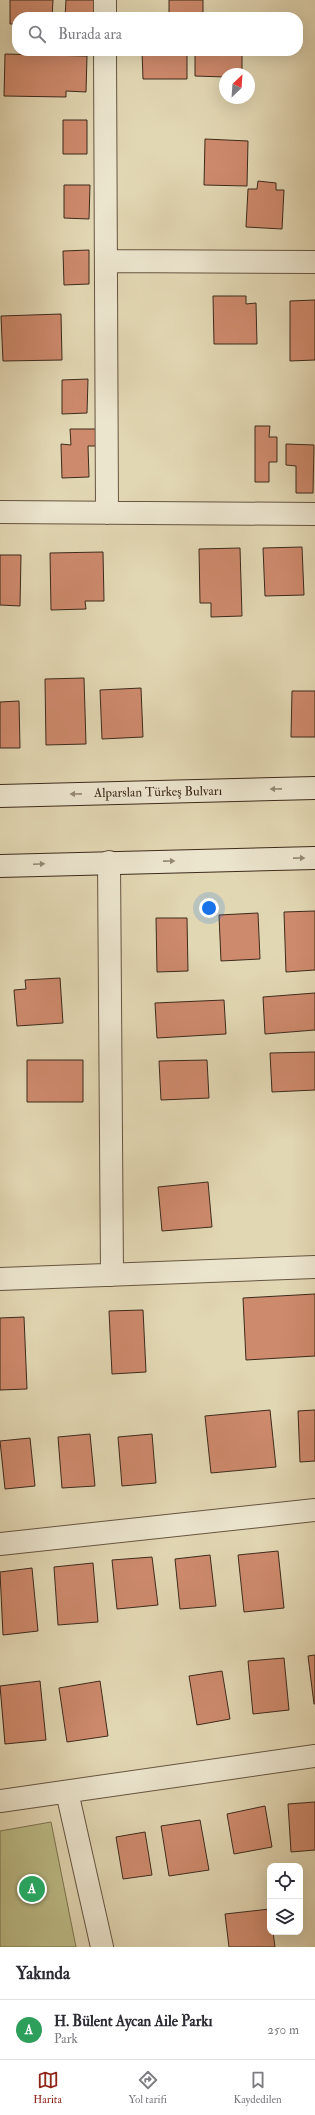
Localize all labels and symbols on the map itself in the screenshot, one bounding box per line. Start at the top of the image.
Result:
north arrow [219,68,255,104]
street label: Alparslan Türkeş Bulvarı [93,783,223,802]
one-way arrow [269,786,282,792]
one-way arrow [69,791,82,797]
one-way arrow [293,855,305,862]
one-way arrow [163,858,176,864]
one-way arrow [33,861,45,868]
your location [199,898,219,918]
pin: A [19,1874,45,1904]

